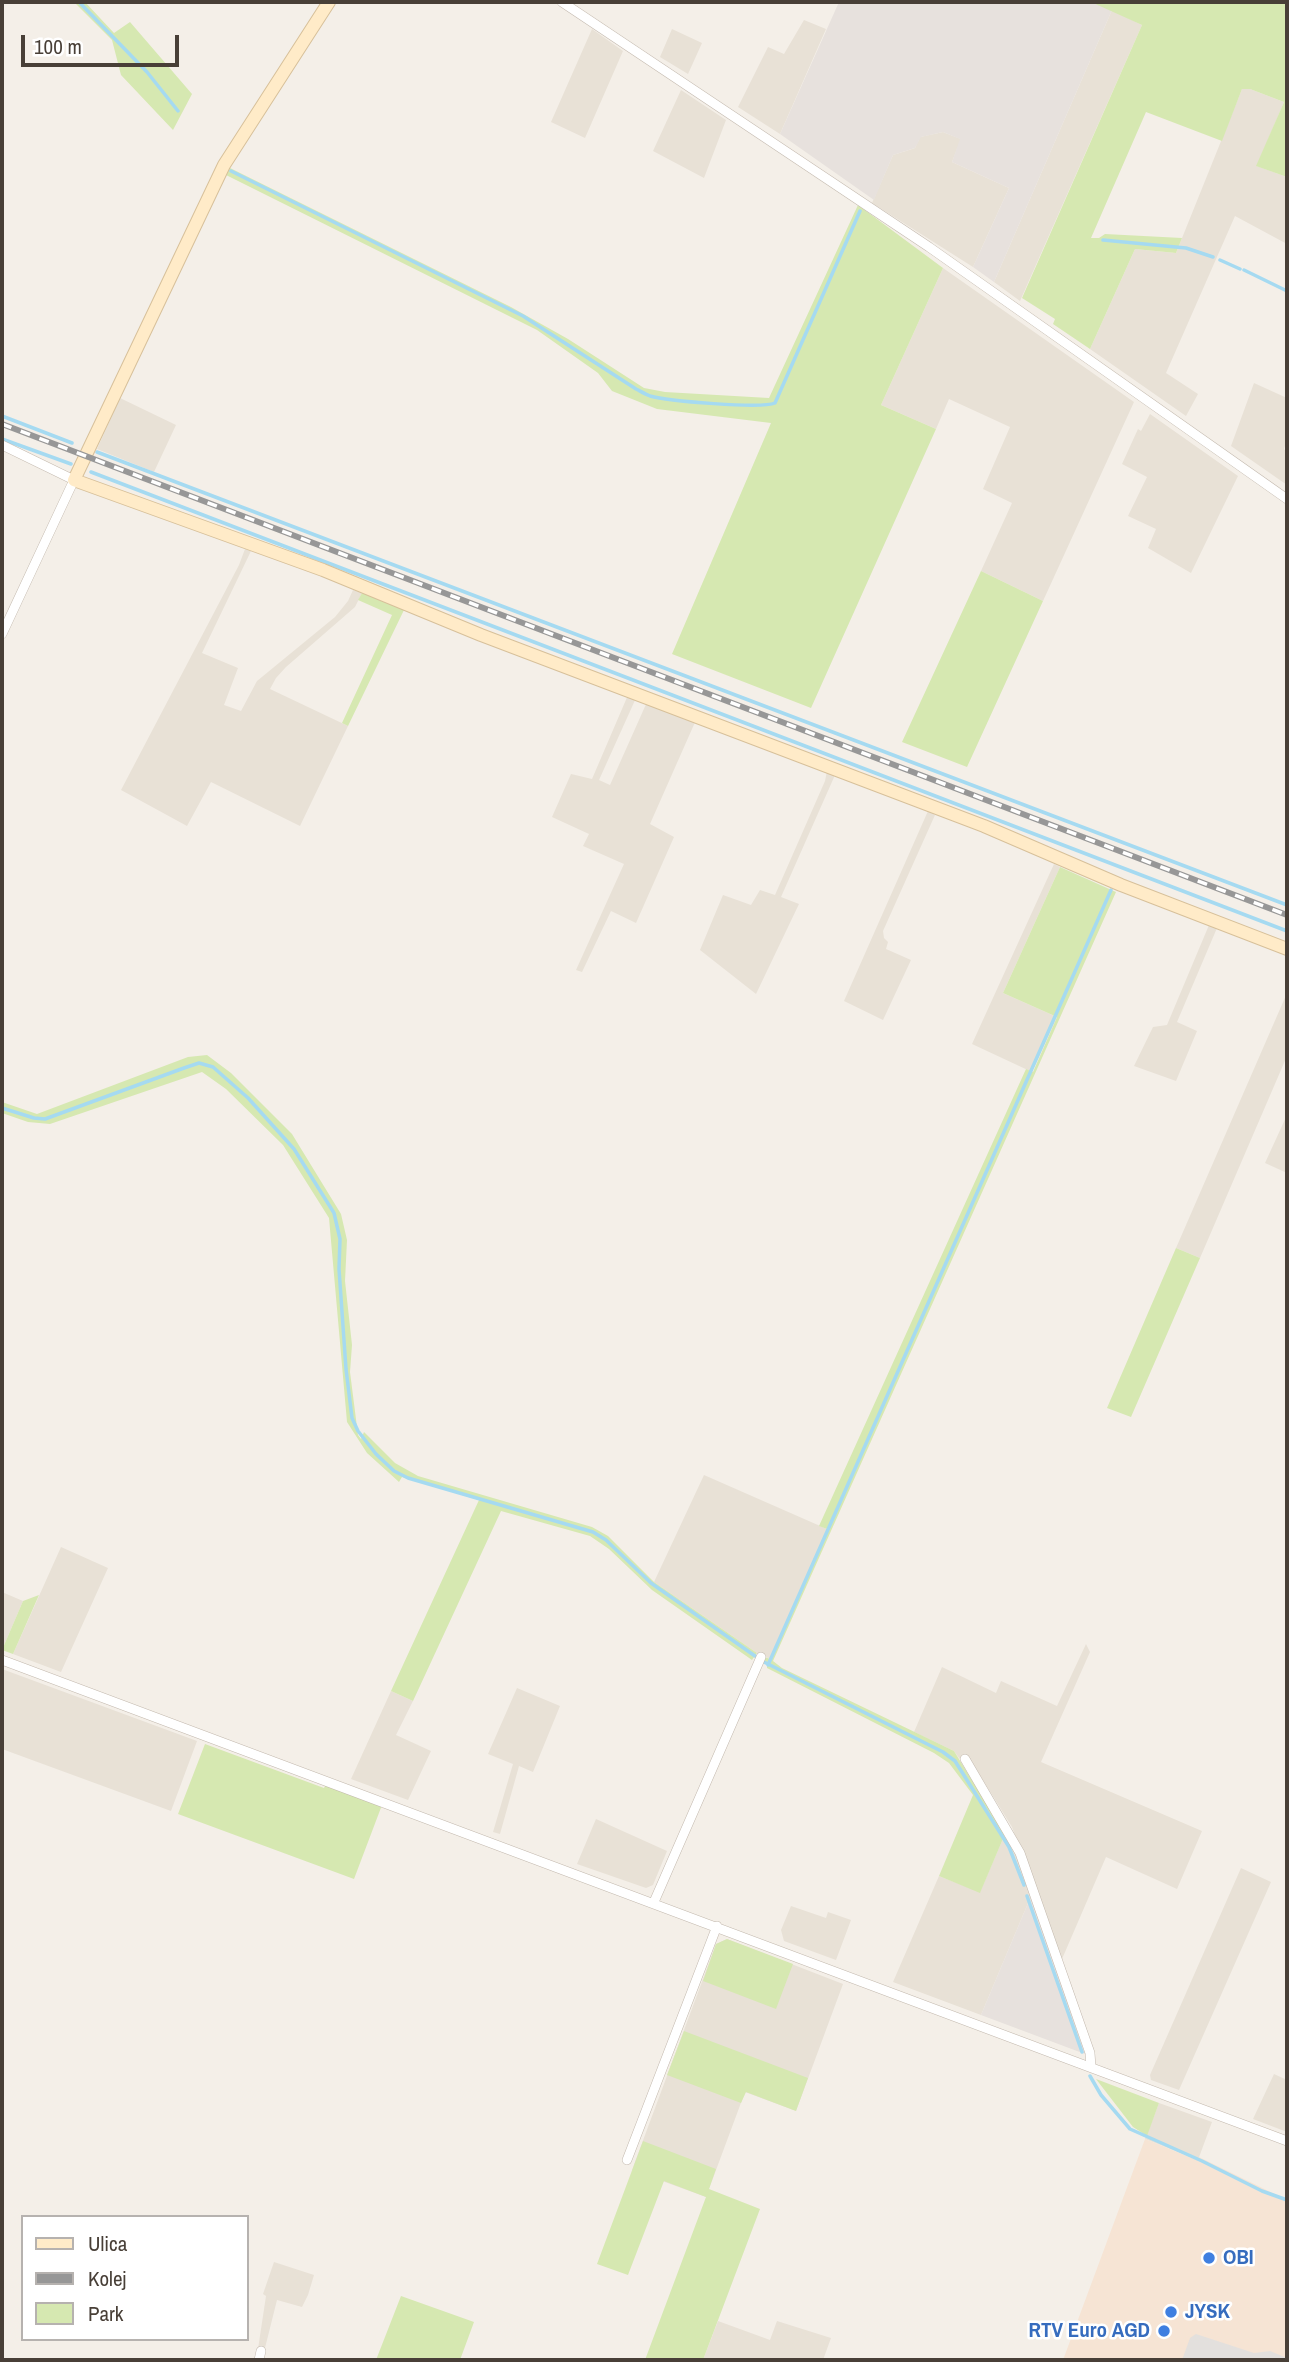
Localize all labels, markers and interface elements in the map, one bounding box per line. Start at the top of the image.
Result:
scale bar [24,21,182,65]
text: 100 m [34,32,82,61]
legend [21,2215,248,2341]
text: Ulica [88,2229,127,2258]
place label: OBI [1223,2245,1254,2271]
marker: OBI [1201,2250,1217,2266]
text: Kolej [88,2264,126,2293]
text: Park [88,2299,123,2328]
place label: JYSK [1185,2299,1230,2325]
marker: JYSK [1163,2304,1179,2320]
place label: RTV Euro AGD [1028,2318,1150,2344]
marker: RTV Euro AGD [1156,2323,1172,2339]

